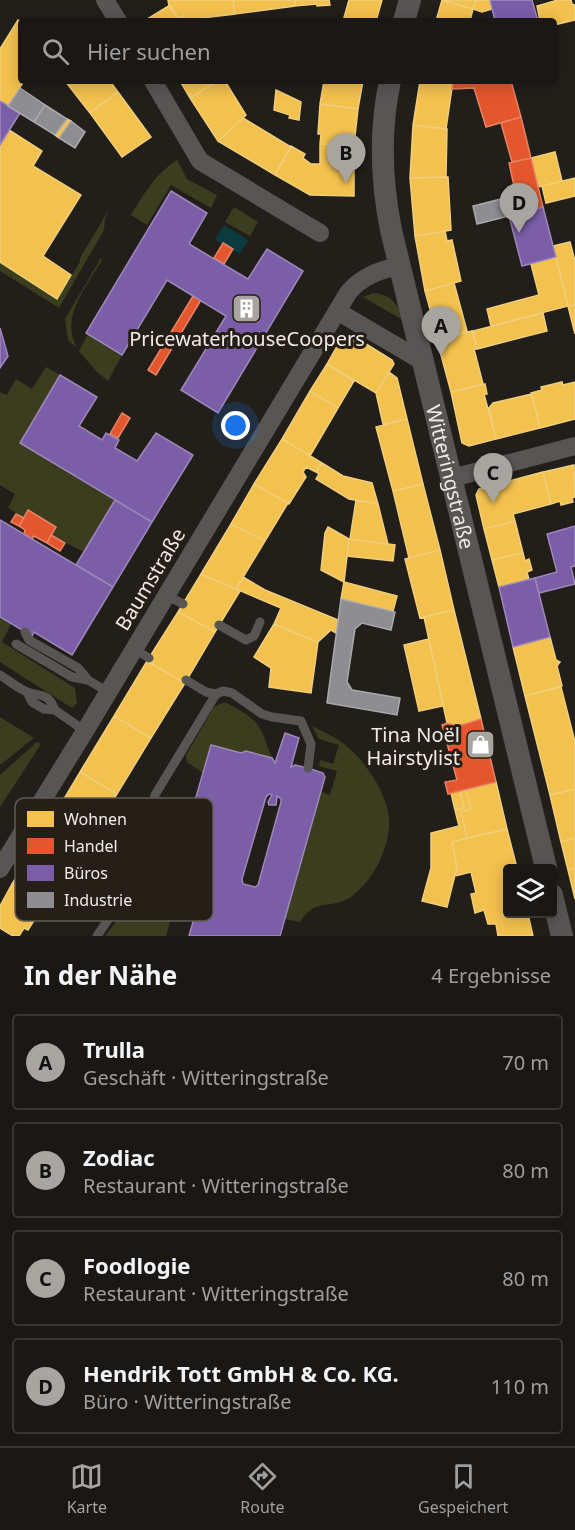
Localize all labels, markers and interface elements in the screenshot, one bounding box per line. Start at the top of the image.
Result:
search box [18,18,557,84]
icon: search [39,35,72,68]
text: Hier suchen [87,36,211,66]
pin: B [326,134,366,183]
pin: D [500,184,538,233]
building icon: PricewaterhouseCoopers [231,292,263,324]
pin: A [422,306,460,356]
place label: PricewaterhouseCoopers [129,325,365,352]
street label: Witteringstraße [420,402,481,552]
your location [221,411,250,440]
pin: C [474,454,512,503]
street label: Baumstraße [109,523,191,635]
place label: Tina Noël Hairstylist [366,721,460,771]
shop icon: Tina Noël Hairstylist [465,729,497,761]
legend [15,798,213,921]
text: Wohnen [64,808,127,830]
text: Handel [64,835,118,857]
text: Büros [64,862,108,884]
map controls [503,864,557,918]
button: layers [503,864,557,918]
text: Industrie [64,889,132,911]
text: In der Nähe [24,957,177,993]
text: 4 Ergebnisse [431,962,551,989]
text: Trulla [83,1034,145,1064]
text: A [39,1049,52,1076]
text: 70 m [502,1049,549,1076]
text: Geschäft · Witteringstraße [83,1064,329,1091]
text: Zodiac [83,1142,155,1172]
text: B [39,1157,52,1184]
text: 80 m [502,1157,549,1184]
text: Restaurant · Witteringstraße [83,1172,349,1199]
text: Foodlogie [83,1250,190,1280]
text: C [39,1265,52,1292]
text: 80 m [502,1265,549,1292]
text: Restaurant · Witteringstraße [83,1280,349,1307]
text: Hendrik Tott GmbH & Co. KG. [83,1358,399,1388]
text: D [38,1373,53,1400]
text: 110 m [491,1373,549,1400]
text: Büro · Witteringstraße [83,1388,291,1415]
tab: Karte [67,1460,107,1518]
tab: Route [240,1460,285,1518]
tab: Gespeichert [418,1460,508,1518]

